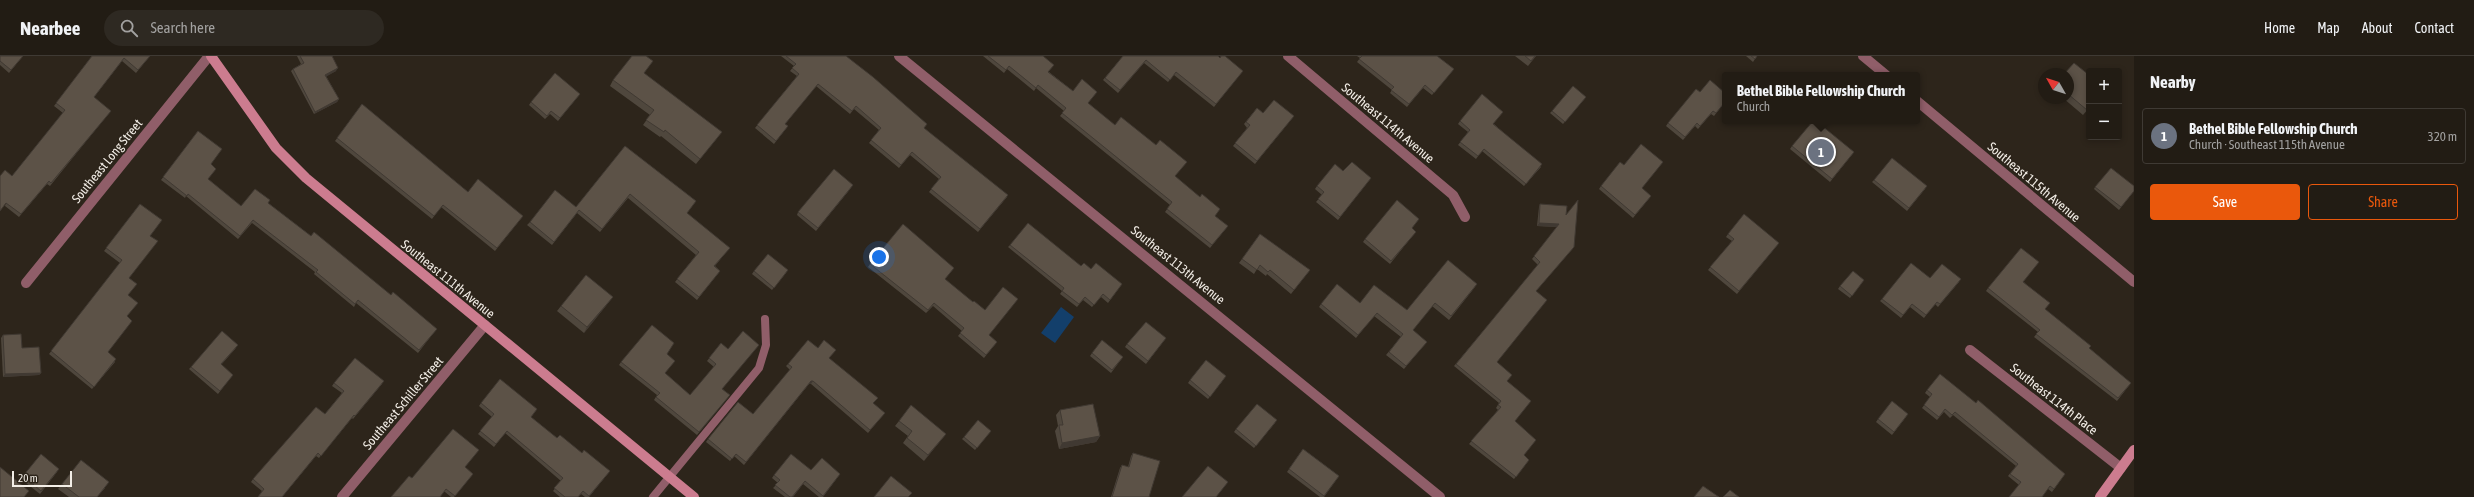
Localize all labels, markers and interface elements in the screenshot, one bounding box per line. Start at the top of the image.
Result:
search box [104,10,384,46]
text: Nearbee [20,17,80,39]
icon: search [118,17,140,39]
text: Search here [150,19,215,36]
text: Home [2264,20,2295,36]
text: Map [2317,20,2340,36]
text: About [2362,20,2393,36]
text: Contact [2415,20,2454,36]
north arrow [2038,68,2074,104]
map controls [2086,68,2122,140]
button: + [2086,68,2122,104]
popup [1722,72,1920,124]
text: Nearby [2150,72,2196,92]
street label: Southeast 114th Avenue [1339,80,1437,166]
text: Bethel Bible Fellowship Church [1737,82,1905,99]
text: Church [1737,99,1770,114]
button: − [2086,104,2122,140]
street label: Southeast Long Street [69,116,145,206]
text: Bethel Bible Fellowship Church [2189,120,2358,137]
text: 1 [2161,129,2167,144]
text: 320 m [2428,129,2457,144]
pin: 1 [1808,137,1834,167]
text: Church · Southeast 115th Avenue [2189,137,2345,152]
street label: Southeast 115th Avenue [1985,139,2083,225]
button: Save [2150,184,2300,220]
button: Share [2308,184,2458,220]
street label: Southeast 113th Avenue [1128,223,1228,307]
street label: Southeast 111th Avenue [398,237,498,321]
your location [869,247,889,267]
street label: Southeast Schiller Street [360,353,446,452]
street label: Southeast 114th Place [2007,360,2101,438]
scale bar [12,469,72,488]
text: 20 m [18,472,38,484]

